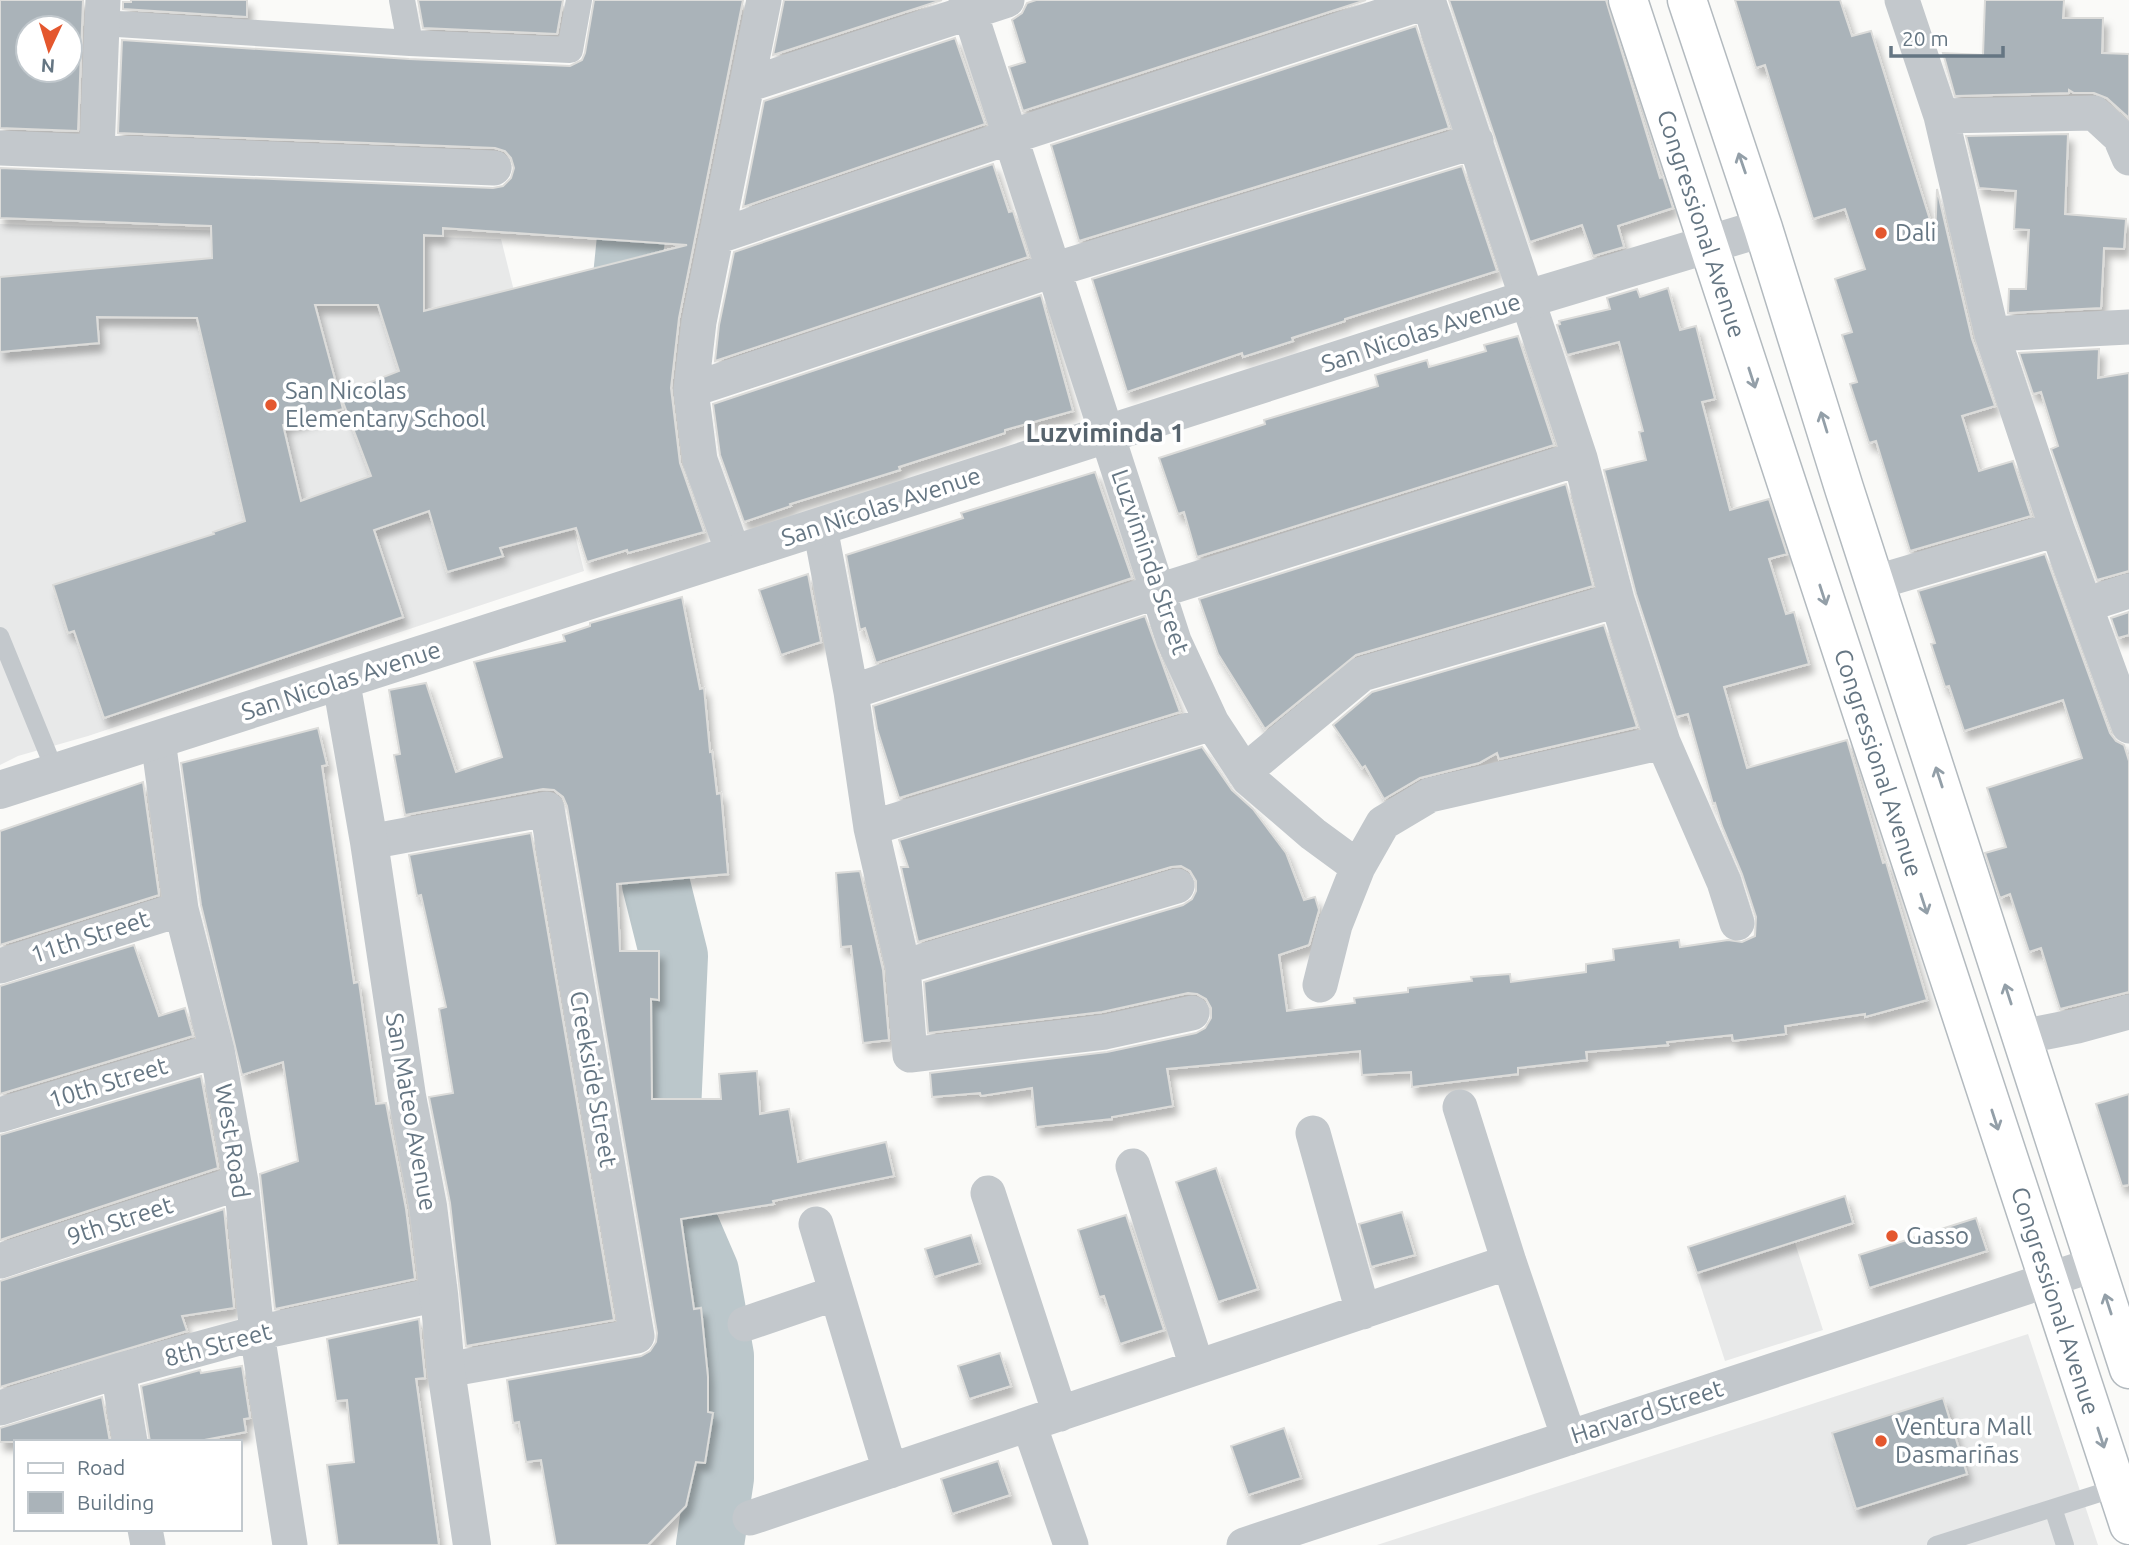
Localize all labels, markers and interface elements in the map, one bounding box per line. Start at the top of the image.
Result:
north arrow [14,14,84,84]
scale bar [1891,14,2003,58]
text: 20 m [1902,26,1949,50]
text: N [40,54,56,77]
street label: Congressional Avenue [1652,107,1751,341]
one-way arrow [1734,152,1747,174]
place label: Dali [1895,219,1936,246]
marker: Dali [1873,225,1889,241]
street label: San Nicolas Avenue [1318,288,1524,377]
one-way arrow [1747,367,1759,389]
place label: San Nicolas Elementary School [285,377,486,432]
marker: San Nicolas Elementary School [263,397,279,413]
one-way arrow [1817,412,1829,434]
district label: Luzviminda 1 [1025,418,1185,447]
street label: San Nicolas Avenue [778,462,984,551]
street label: Luzviminda Street [1106,466,1195,658]
one-way arrow [1818,583,1830,605]
street label: San Nicolas Avenue [238,636,444,725]
street label: Congressional Avenue [1829,646,1928,880]
one-way arrow [1931,767,1944,789]
one-way arrow [1919,892,1931,914]
street label: 11th Street [27,905,153,968]
one-way arrow [2000,983,2013,1005]
street label: Creekside Street [565,989,622,1170]
street label: San Mateo Avenue [381,1011,442,1213]
street label: 10th Street [45,1052,171,1113]
street label: West Road [210,1082,255,1200]
one-way arrow [1989,1109,2002,1131]
street label: Congressional Avenue [2006,1184,2105,1418]
street label: 9th Street [64,1191,176,1250]
place label: Gasso [1906,1222,1969,1249]
marker: Gasso [1884,1228,1900,1244]
one-way arrow [2101,1293,2114,1315]
street label: 8th Street [162,1317,275,1372]
street label: Harvard Street [1567,1374,1727,1449]
place label: Ventura Mall Dasmariñas [1895,1413,2032,1468]
one-way arrow [2095,1427,2108,1449]
marker: Ventura Mall Dasmariñas [1873,1433,1889,1449]
legend [14,1440,242,1531]
text: Road [77,1455,125,1479]
text: Building [77,1490,154,1514]

